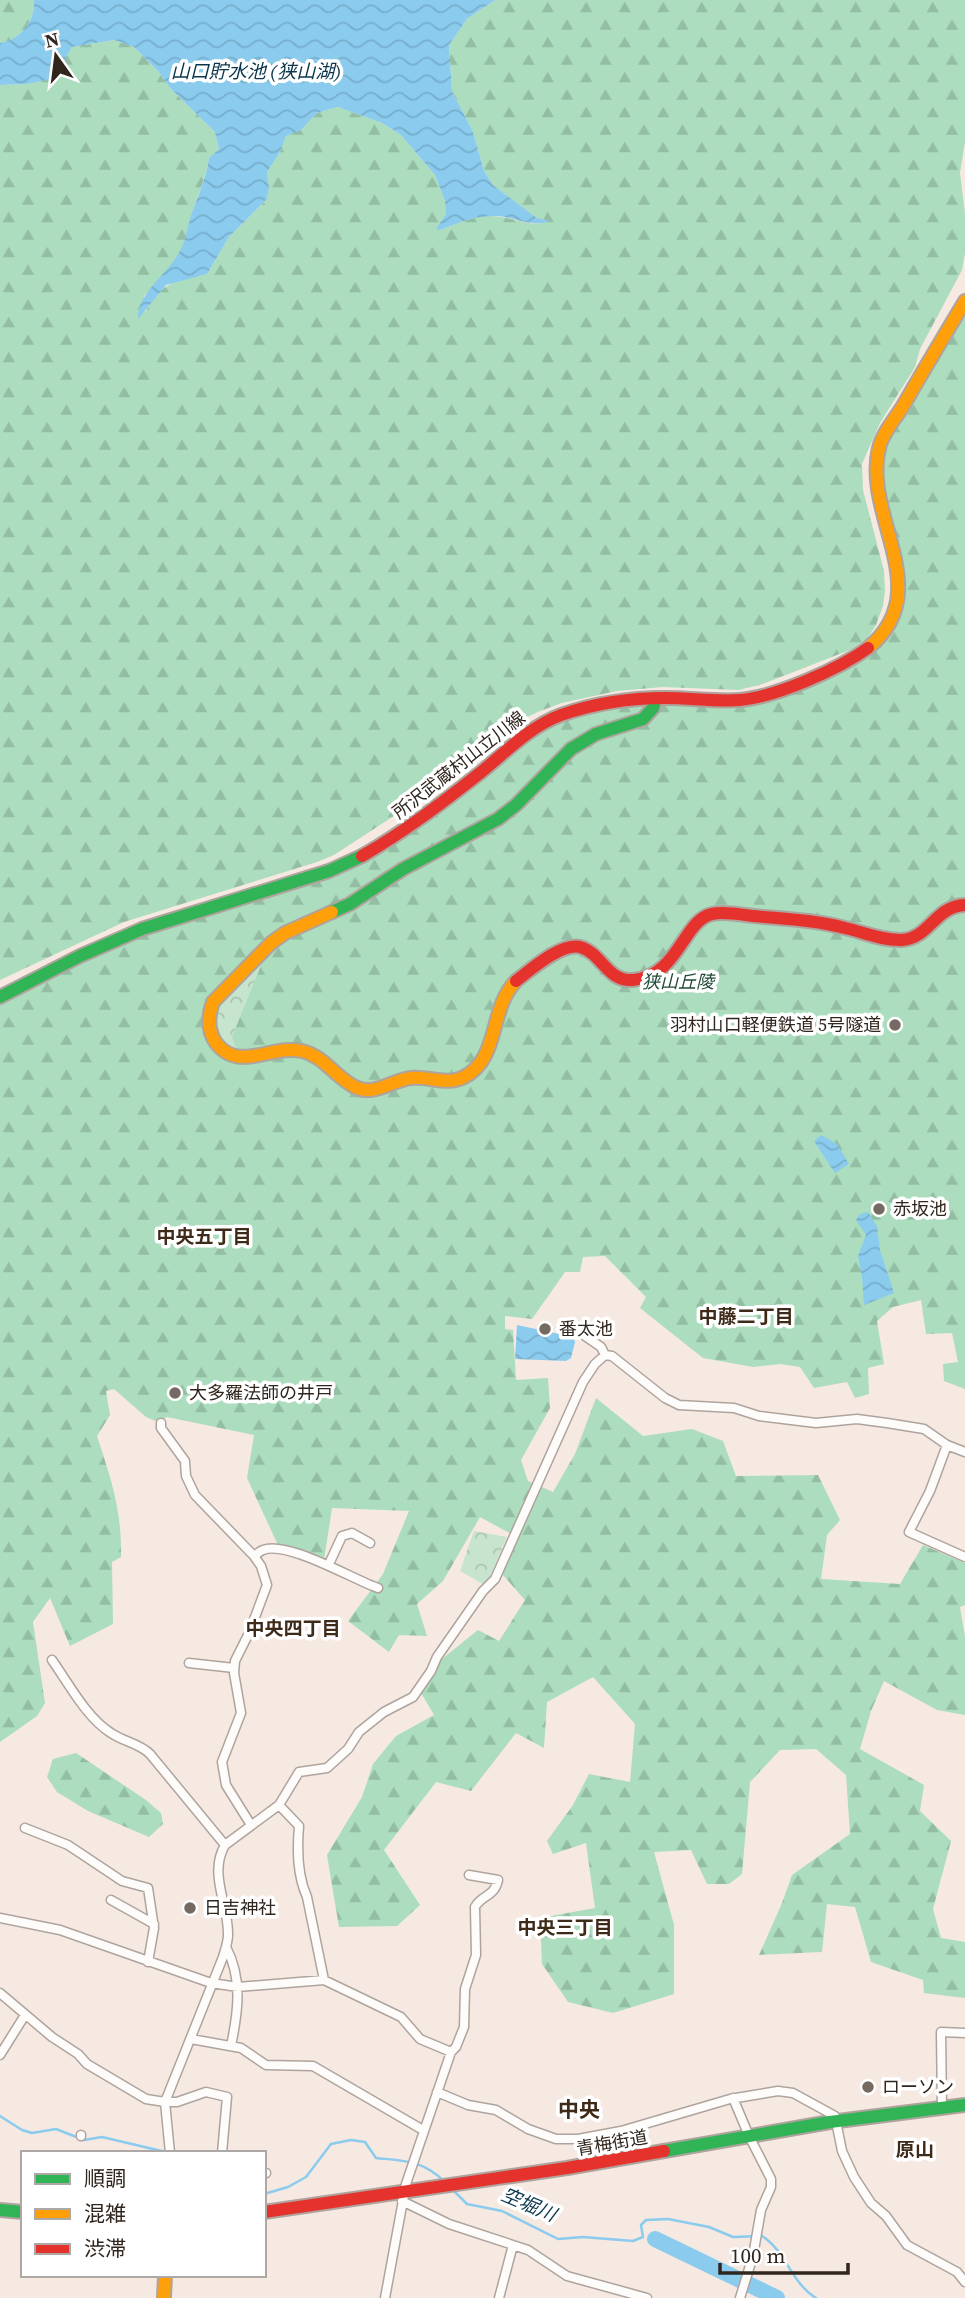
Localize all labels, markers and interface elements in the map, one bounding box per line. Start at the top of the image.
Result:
north arrow [21,21,91,91]
text: N [42,25,62,54]
water label: 山口貯水池 (狭山湖) [171,58,341,84]
street label: 所沢武蔵村山立川線 [387,705,530,824]
park label: 狭山丘陵 [642,969,716,994]
place label: 羽村山口軽便鉄道 5号隧道 [670,1012,881,1037]
marker: 羽村山口軽便鉄道 5号隧道 [887,1017,903,1033]
place label: 赤坂池 [893,1196,947,1221]
marker: 赤坂池 [871,1201,887,1217]
district label: 中央五丁目 [156,1223,252,1249]
district label: 中藤二丁目 [698,1303,794,1329]
place label: 番太池 [559,1316,613,1341]
marker: 番太池 [537,1321,553,1337]
place label: 大多羅法師の井戸 [189,1380,333,1405]
marker: 大多羅法師の井戸 [167,1385,183,1401]
district label: 中央四丁目 [245,1615,341,1641]
place label: 日吉神社 [204,1895,276,1920]
marker: 日吉神社 [182,1900,198,1916]
district label: 中央三丁目 [517,1914,613,1940]
place label: ローソン [882,2074,954,2099]
marker: ローソン [860,2079,876,2095]
district label: 中央 [558,2095,600,2124]
street label: 青梅街道 [574,2124,650,2161]
district label: 原山 [896,2136,934,2162]
legend [21,2151,266,2277]
text: 順調 [84,2164,126,2193]
water label: 空堀川 [498,2181,562,2228]
text: 混雑 [84,2199,126,2228]
scale bar [720,2232,848,2276]
text: 渋滞 [84,2234,126,2263]
text: 100 m [730,2241,785,2270]

